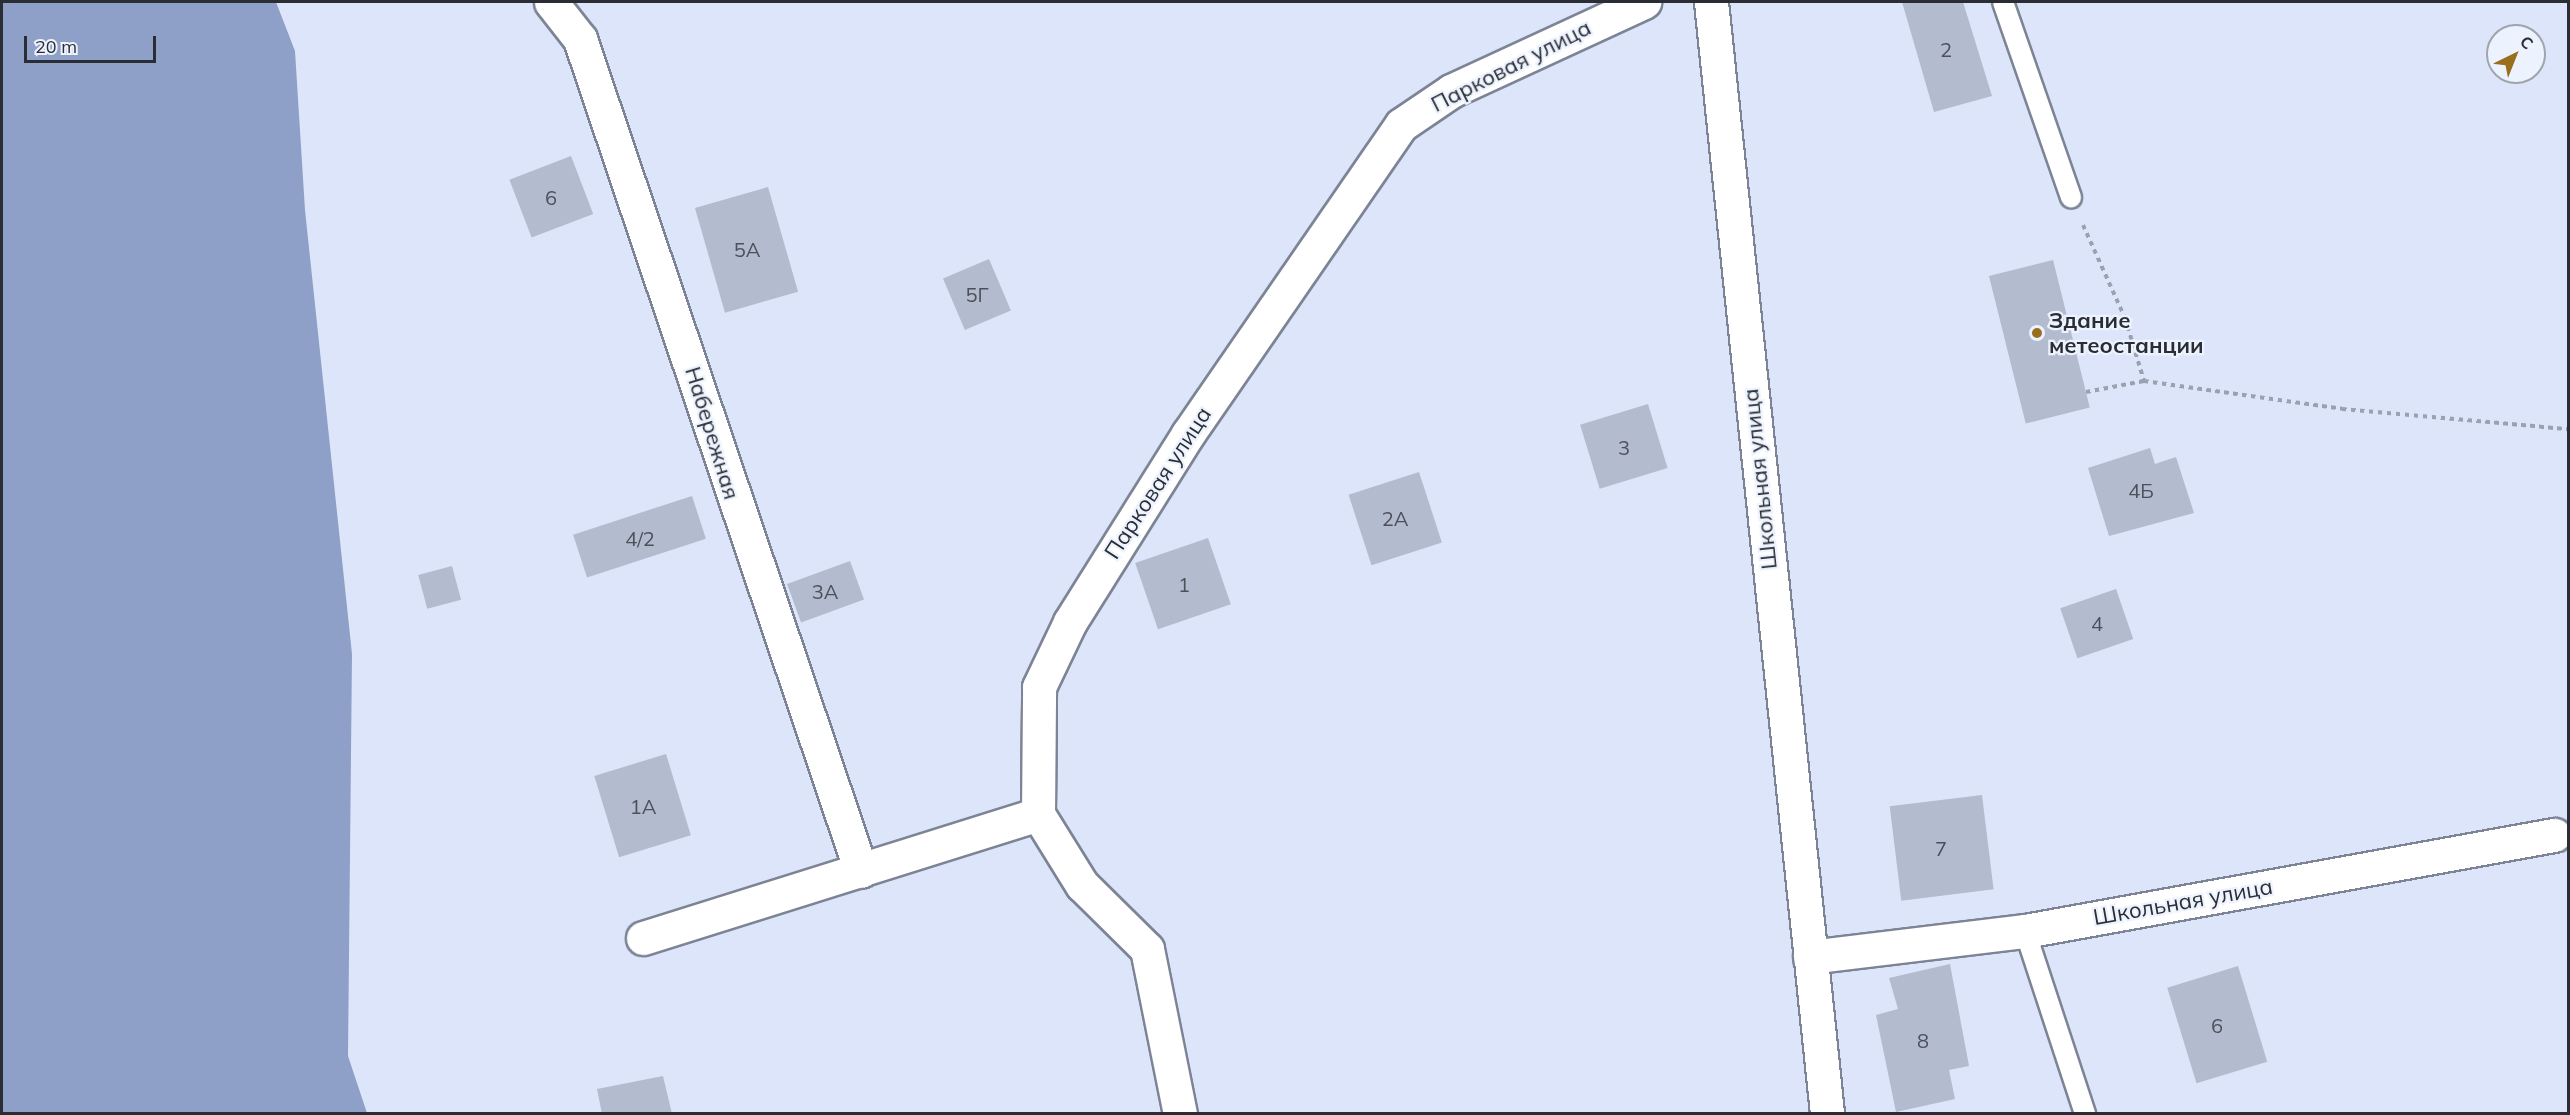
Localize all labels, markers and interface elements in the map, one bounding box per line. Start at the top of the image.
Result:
street label: Парковая улица [1427,14,1595,118]
scale bar [27,24,159,62]
north arrow [2486,24,2546,84]
text: С [2516,31,2538,53]
text: 20 m [35,35,77,58]
house number: 2 [1940,37,1952,61]
house number: 6 [545,185,557,209]
house number: 5А [734,237,760,261]
house number: 5Г [965,282,989,306]
place label: Здание метеостанции [2049,307,2204,358]
marker: Здание метеостанции [2030,326,2044,340]
street label: Набережная [679,363,745,503]
street label: Школьная улица [1737,387,1783,571]
street label: Парковая улица [1099,402,1217,564]
house number: 3 [1618,435,1630,459]
house number: 4Б [2128,478,2154,502]
house number: 2А [1382,506,1408,530]
house number: 4/2 [625,526,655,550]
house number: 1 [1178,572,1190,596]
house number: 3А [812,579,838,603]
house number: 4 [2091,611,2103,635]
house number: 1А [630,794,656,818]
house number: 7 [1935,836,1947,860]
street label: Школьная улица [2091,873,2275,931]
house number: 6 [2211,1013,2223,1037]
house number: 8 [1917,1028,1929,1052]

